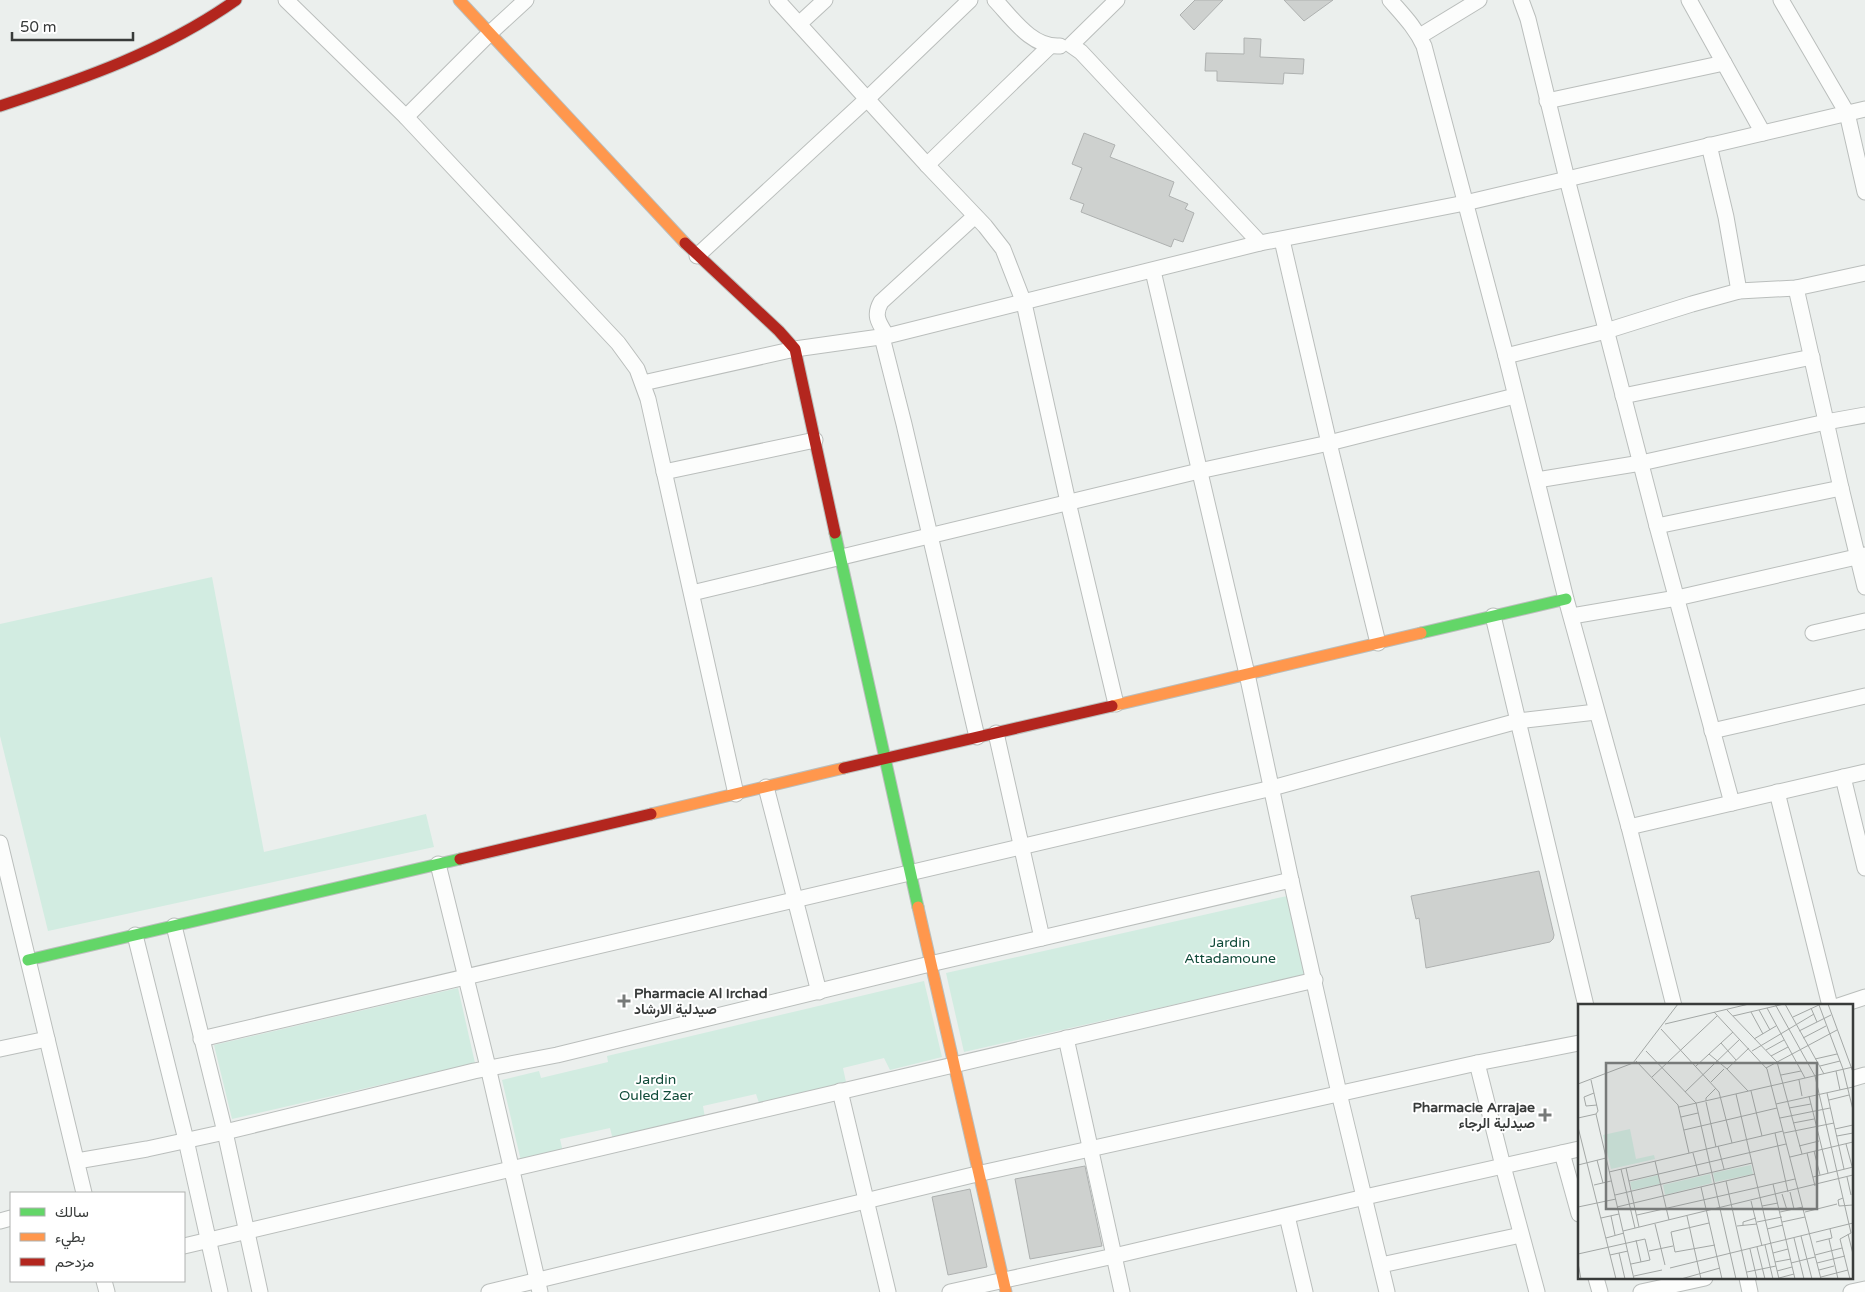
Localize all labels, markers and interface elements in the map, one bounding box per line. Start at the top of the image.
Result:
scale bar [12,10,134,42]
text: 50 m [20,18,57,36]
park label: Jardin Attadamoune [1184,934,1276,967]
place label: Pharmacie Al Irchad صيدلية الارشاد [634,985,768,1018]
marker: Pharmacie Al Irchad صيدلية الارشاد [618,995,630,1007]
inset map [1578,1004,1852,1280]
park label: Jardin Ouled Zaer [619,1071,694,1104]
place label: Pharmacie Arrajae صيدلية الرجاء [1412,1099,1535,1132]
marker: Pharmacie Arrajae صيدلية الرجاء [1539,1109,1551,1121]
legend [10,1192,185,1282]
text: سالك [55,1203,89,1221]
text: بطيء [55,1228,85,1250]
text: مزدحم [55,1253,94,1272]

